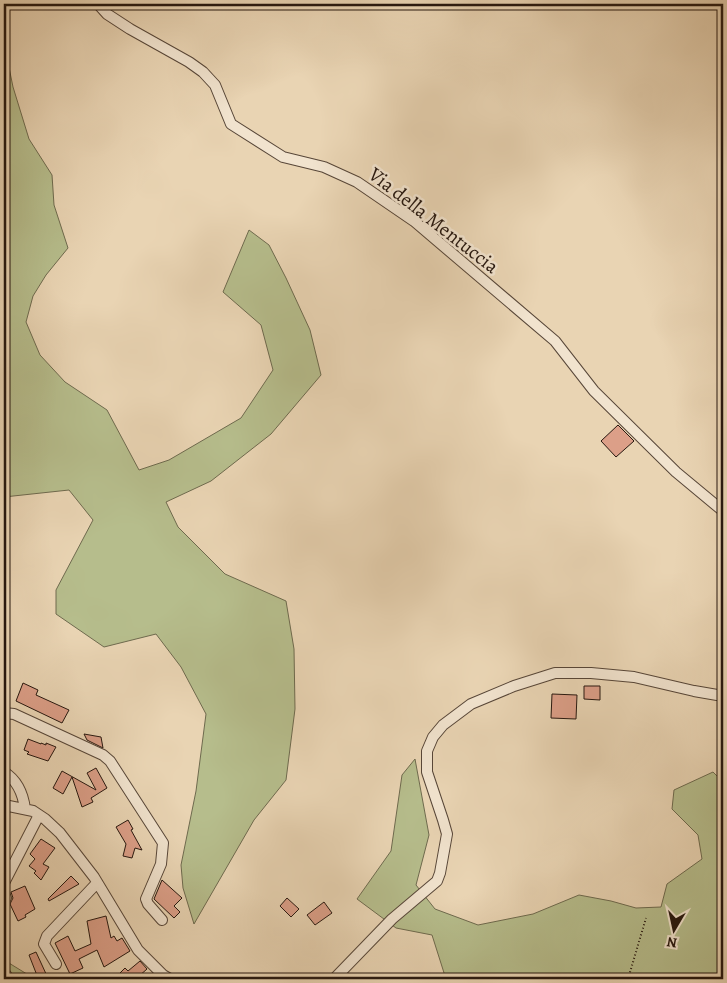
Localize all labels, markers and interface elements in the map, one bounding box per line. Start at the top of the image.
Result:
street label: Via della Mentuccia [362,160,505,280]
north arrow [650,906,700,956]
text: N [666,932,679,953]

